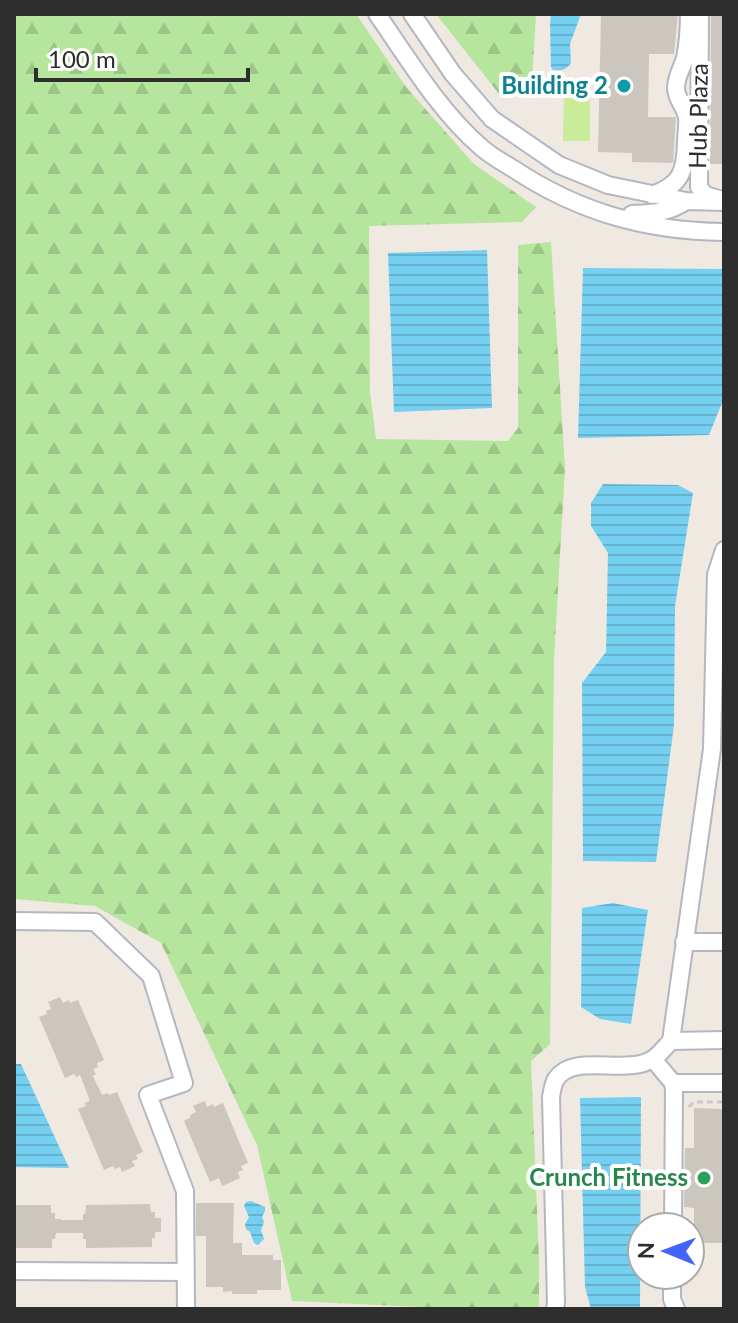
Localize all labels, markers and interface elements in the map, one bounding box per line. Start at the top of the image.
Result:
scale bar [36,32,248,82]
text: 100 m [48,44,116,73]
street label: Hub Plaza [682,63,713,169]
place label: Building 2 [501,70,608,99]
marker: Building 2 [615,77,633,95]
place label: Crunch Fitness [529,1162,688,1191]
marker: Crunch Fitness [695,1169,713,1187]
north arrow [626,1211,706,1291]
text: N [632,1242,659,1259]

